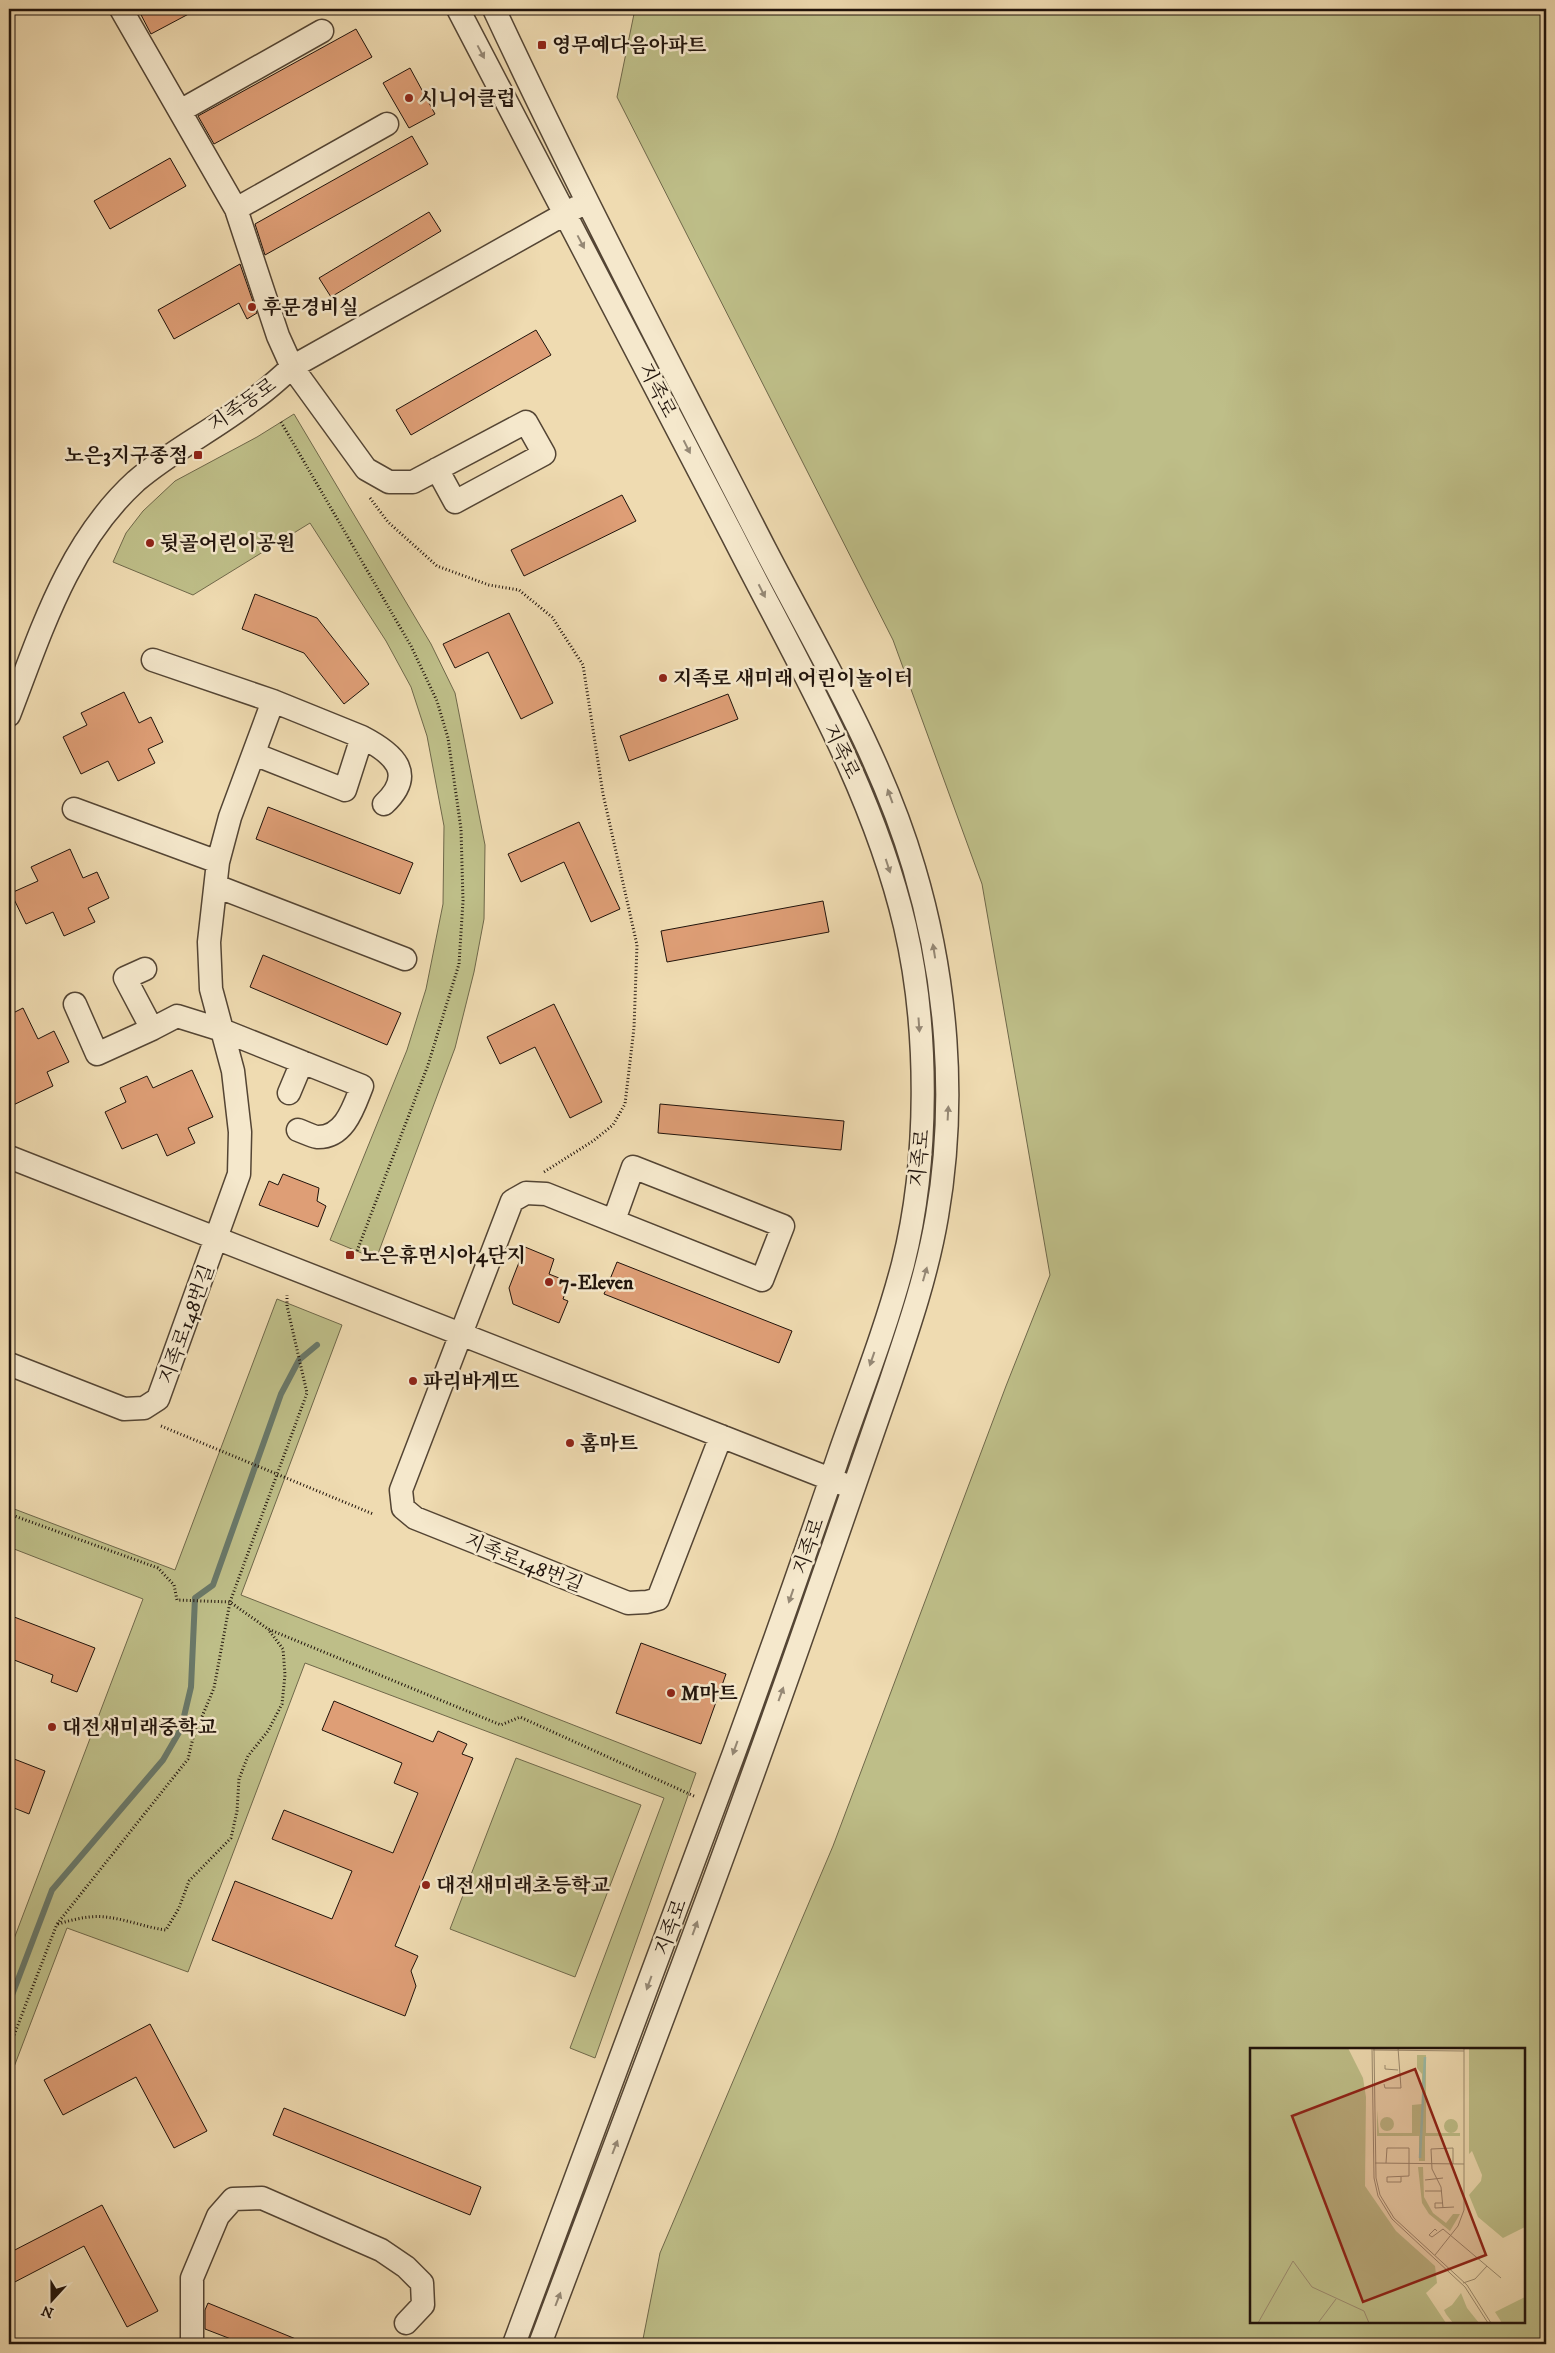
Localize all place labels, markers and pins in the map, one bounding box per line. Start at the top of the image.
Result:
place label: 영무예다음아파트 [552,34,707,59]
marker: 영무예다음아파트 [536,39,548,51]
place label: 시니어클럽 [419,87,516,112]
marker: 시니어클럽 [403,92,415,104]
place label: 후문경비실 [262,296,359,321]
marker: 후문경비실 [246,301,258,313]
place label: 노은3지구종점 [65,444,188,469]
marker: 노은3지구종점 [192,449,204,461]
place label: 뒷골어린이공원 [160,532,295,557]
marker: 뒷골어린이공원 [144,537,156,549]
place label: 지족로 새미래 어린이놀이터 [673,667,913,692]
marker: 지족로 새미래 어린이놀이터 [657,672,669,684]
place label: 노은휴먼시아4단지 [360,1244,526,1269]
marker: 노은휴먼시아4단지 [344,1249,356,1261]
place label: 7-Eleven [559,1271,634,1296]
marker: 7-Eleven [543,1276,555,1288]
place label: 파리바게뜨 [423,1370,520,1395]
marker: 파리바게뜨 [407,1375,419,1387]
place label: 홈마트 [580,1432,638,1457]
marker: 홈마트 [564,1437,576,1449]
place label: M마트 [681,1682,738,1707]
marker: M마트 [665,1687,677,1699]
place label: 대전새미래중학교 [62,1716,217,1741]
marker: 대전새미래중학교 [46,1721,58,1733]
place label: 대전새미래초등학교 [436,1874,611,1899]
marker: 대전새미래초등학교 [420,1879,432,1891]

